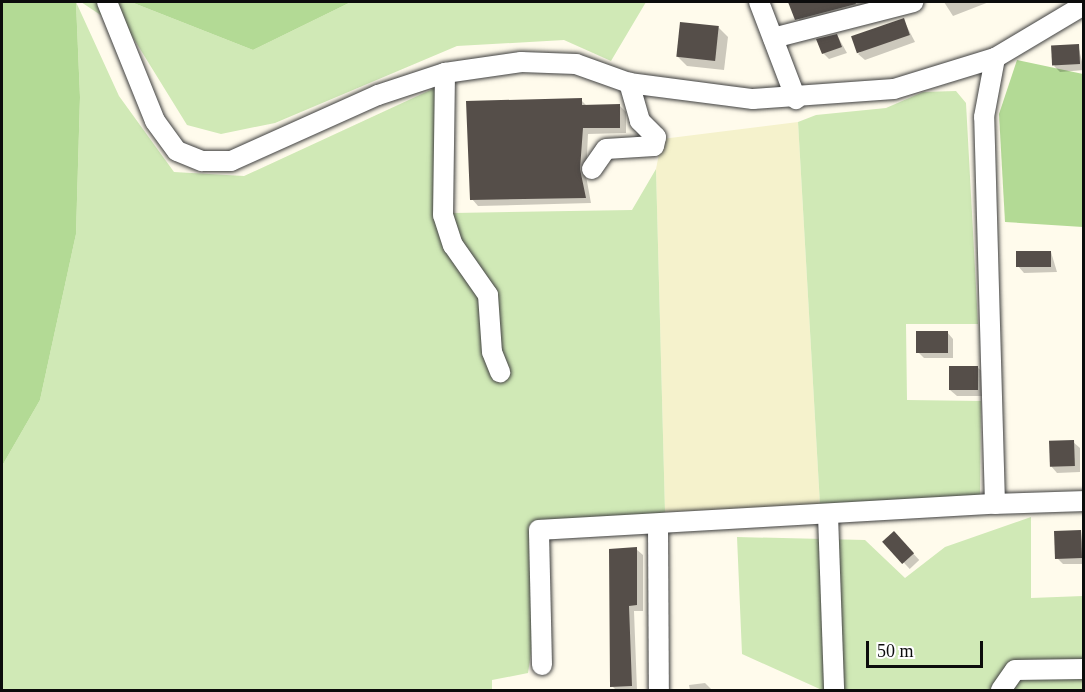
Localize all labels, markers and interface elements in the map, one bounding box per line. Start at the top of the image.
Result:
scale bar [869,629,986,667]
text: 50 m [877,641,914,661]

